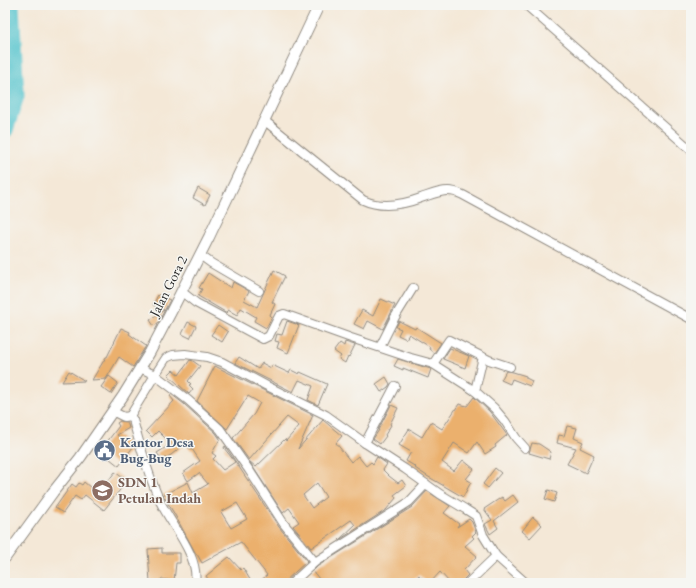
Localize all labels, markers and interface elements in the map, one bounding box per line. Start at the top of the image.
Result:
street label: Jalan Gora 2 [144,252,191,321]
place label: Kantor Desa Bug-Bug [120,433,195,467]
public building icon: Kantor Desa Bug-Bug [92,437,118,463]
place label: SDN 1 Petulan Indah [118,473,201,507]
school or university icon: SDN 1 Petulan Indah [90,477,116,503]

